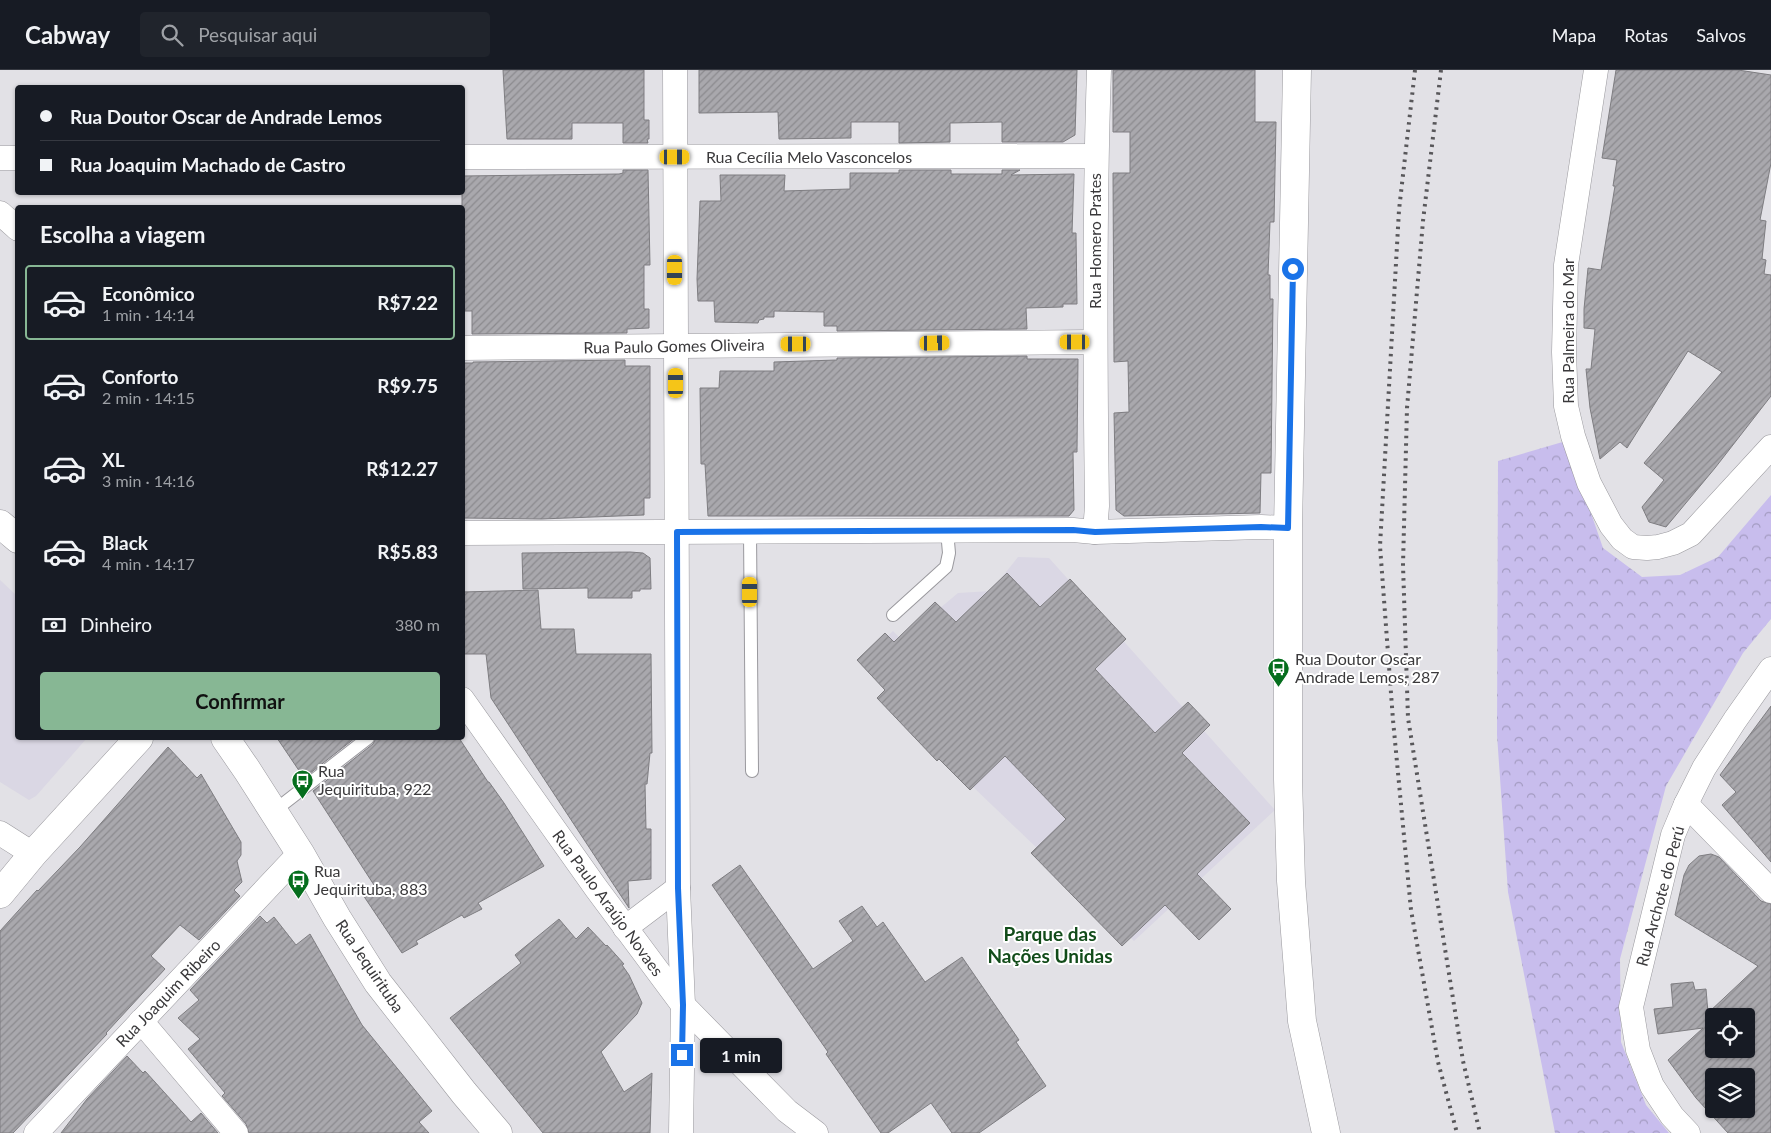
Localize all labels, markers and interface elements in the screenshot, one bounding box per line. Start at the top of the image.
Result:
search box [140,12,490,57]
text: Cabway [25,20,110,49]
icon: search [158,21,186,49]
text: Pesquisar aqui [198,23,317,46]
text: Mapa [1552,24,1596,46]
text: Rotas [1624,24,1668,46]
text: Salvos [1696,24,1746,46]
text: Rua Doutor Oscar de Andrade Lemos [70,105,382,128]
street label: Rua Cecília Melo Vasconcelos [706,147,912,166]
car [660,150,690,165]
text: Rua Joaquim Machado de Castro [70,153,346,176]
street label: Rua Homero Prates [1085,173,1104,309]
text: Escolha a viagem [40,221,206,248]
car [667,255,682,285]
route start [1282,258,1304,280]
street label: Rua Palmeira do Mar [1558,258,1577,404]
icon: car [42,280,87,325]
text: Econômico [102,282,195,305]
text: R$7.22 [377,291,438,314]
text: 1 min · 14:14 [102,305,195,324]
street label: Rua Paulo Gomes Oliveira [583,334,765,357]
car [919,335,950,351]
car [1060,335,1090,350]
car [781,337,811,352]
icon: car [42,363,87,408]
text: Conforto [102,365,178,388]
car [668,368,683,398]
text: R$9.75 [377,374,438,397]
text: 2 min · 14:15 [102,388,195,407]
icon: car [42,446,87,491]
text: XL [102,448,125,471]
text: R$12.27 [366,457,438,480]
text: 3 min · 14:16 [102,471,195,490]
icon: car [42,529,87,574]
text: Black [102,531,148,554]
text: R$5.83 [377,540,438,563]
text: 4 min · 14:17 [102,554,195,573]
car [742,577,757,607]
icon: cash [40,611,68,639]
text: Dinheiro [80,613,152,636]
text: 380 m [395,615,440,634]
place label: Rua Doutor Oscar Andrade Lemos, 287 [1295,649,1440,686]
bus stop icon: Rua Doutor Oscar Andrade Lemos, 287 [1267,656,1291,687]
button: Confirmar [40,672,440,730]
place label: Rua Jequirituba, 922 [318,761,431,798]
bus stop icon: Rua Jequirituba, 922 [290,768,314,799]
street label: Rua Archote do Perú [1632,824,1687,968]
street label: Rua Paulo Araújo Novaes [549,826,668,979]
place label: Rua Jequirituba, 883 [314,861,427,898]
bus stop icon: Rua Jequirituba, 883 [286,868,310,899]
street label: Rua Jequirituba [332,916,409,1016]
district label: Parque das Nações Unidas [987,922,1113,967]
street label: Rua Joaquim Ribeiro [111,935,224,1050]
map controls [1705,1008,1755,1118]
button: locate [1705,1008,1755,1058]
callout: 1 min [700,1038,782,1072]
route end [671,1044,693,1066]
text: 1 min [721,1046,761,1065]
button: layers [1705,1068,1755,1118]

